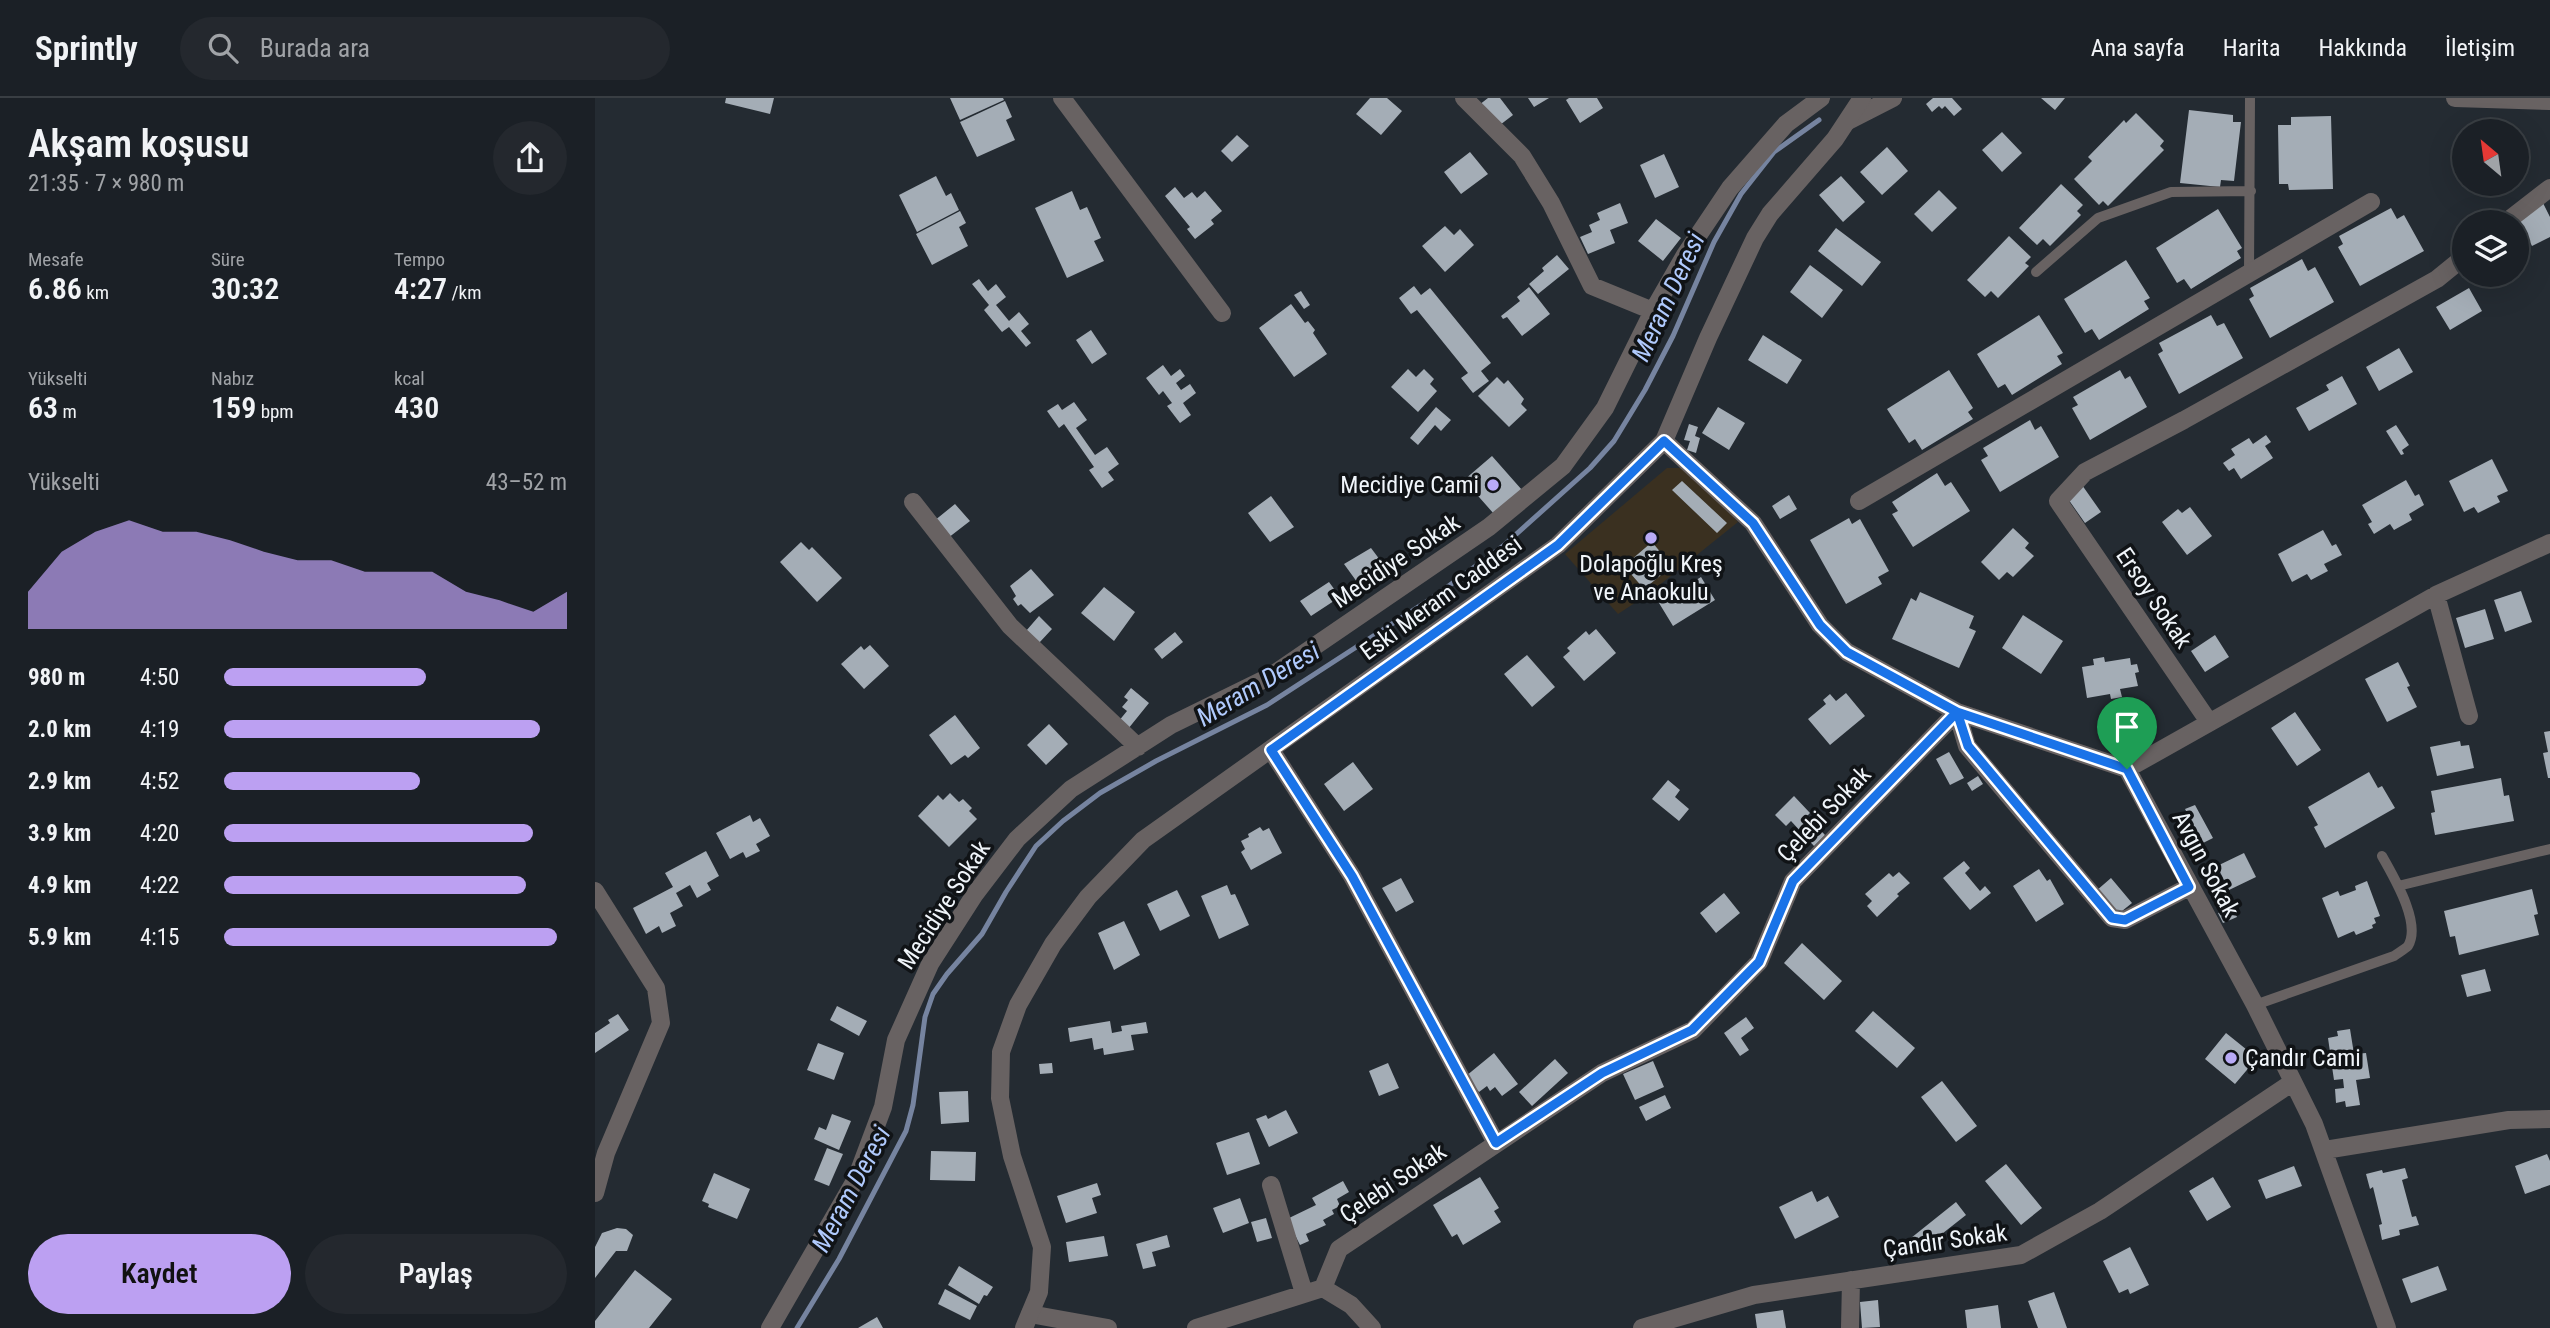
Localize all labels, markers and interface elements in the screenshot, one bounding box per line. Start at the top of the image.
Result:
search box [180,17,670,80]
text: Sprintly [35,29,138,68]
icon: search [204,29,242,67]
text: Burada ara [260,33,370,63]
text: Ana sayfa [2091,34,2185,62]
text: Harita [2223,34,2280,62]
text: Hakkında [2318,34,2407,62]
text: İletişim [2445,34,2515,62]
north arrow [2452,119,2529,196]
map controls [2452,119,2529,287]
button: share [493,121,567,195]
text: Akşam koşusu [28,122,249,166]
text: 21:35 · 7 × 980 m [28,170,184,197]
button: layers [2452,210,2529,287]
water label: Meram Deresi [1625,228,1711,366]
text: Mesafe [28,248,84,271]
text: Süre [211,248,245,271]
text: Tempo [394,248,445,271]
text: 6.86 [28,271,82,306]
text: 30:32 [211,271,279,306]
text: 4:27 [394,271,447,306]
text: km [82,281,109,304]
text: /km [447,281,481,304]
text: Yükselti [28,367,87,390]
text: Nabız [211,367,254,390]
text: kcal [394,367,425,390]
text: 63 [28,390,58,425]
text: 159 [211,390,256,425]
text: 430 [394,390,439,425]
text: m [58,400,77,423]
text: bpm [256,400,294,423]
text: Yükselti [28,469,100,496]
text: 43–52 m [486,469,567,496]
place label: Mecidiye Cami [1340,471,1479,499]
marker: Mecidiye Cami [1485,477,1501,493]
street label: Mecidiye Sokak [1327,508,1465,614]
street label: Eski Meram Caddesi [1355,530,1527,666]
marker: Dolapoğlu Kreş ve Anaokulu [1643,530,1659,546]
street label: Ersoy Sokak [2110,542,2198,654]
place label: Dolapoğlu Kreş ve Anaokulu [1579,550,1723,606]
water label: Meram Deresi [1191,636,1325,732]
text: 980 m [28,664,85,691]
text: 4:50 [140,664,179,691]
pin [2097,697,2157,769]
icon: arrive [2108,708,2146,746]
text: 2.0 km [28,716,91,743]
text: 4:19 [140,716,179,743]
street label: Çelebi Sokak [1772,760,1877,868]
text: 2.9 km [28,768,91,795]
text: 4:52 [140,768,179,795]
street label: Avgın Sokak [2167,806,2246,922]
text: 3.9 km [28,820,91,847]
text: 4:20 [140,820,179,847]
street label: Mecidiye Sokak [892,835,996,975]
text: 4.9 km [28,872,91,899]
text: 4:22 [140,872,179,899]
text: 5.9 km [28,924,91,951]
text: 4:15 [140,924,179,951]
place label: Çandır Cami [2245,1044,2361,1072]
marker: Çandır Cami [2223,1050,2239,1066]
water label: Meram Deresi [805,1121,897,1257]
street label: Çelebi Sokak [1335,1137,1452,1229]
street label: Çandır Sokak [1881,1218,2009,1264]
button: Kaydet [28,1234,291,1314]
button: Paylaş [305,1234,567,1314]

